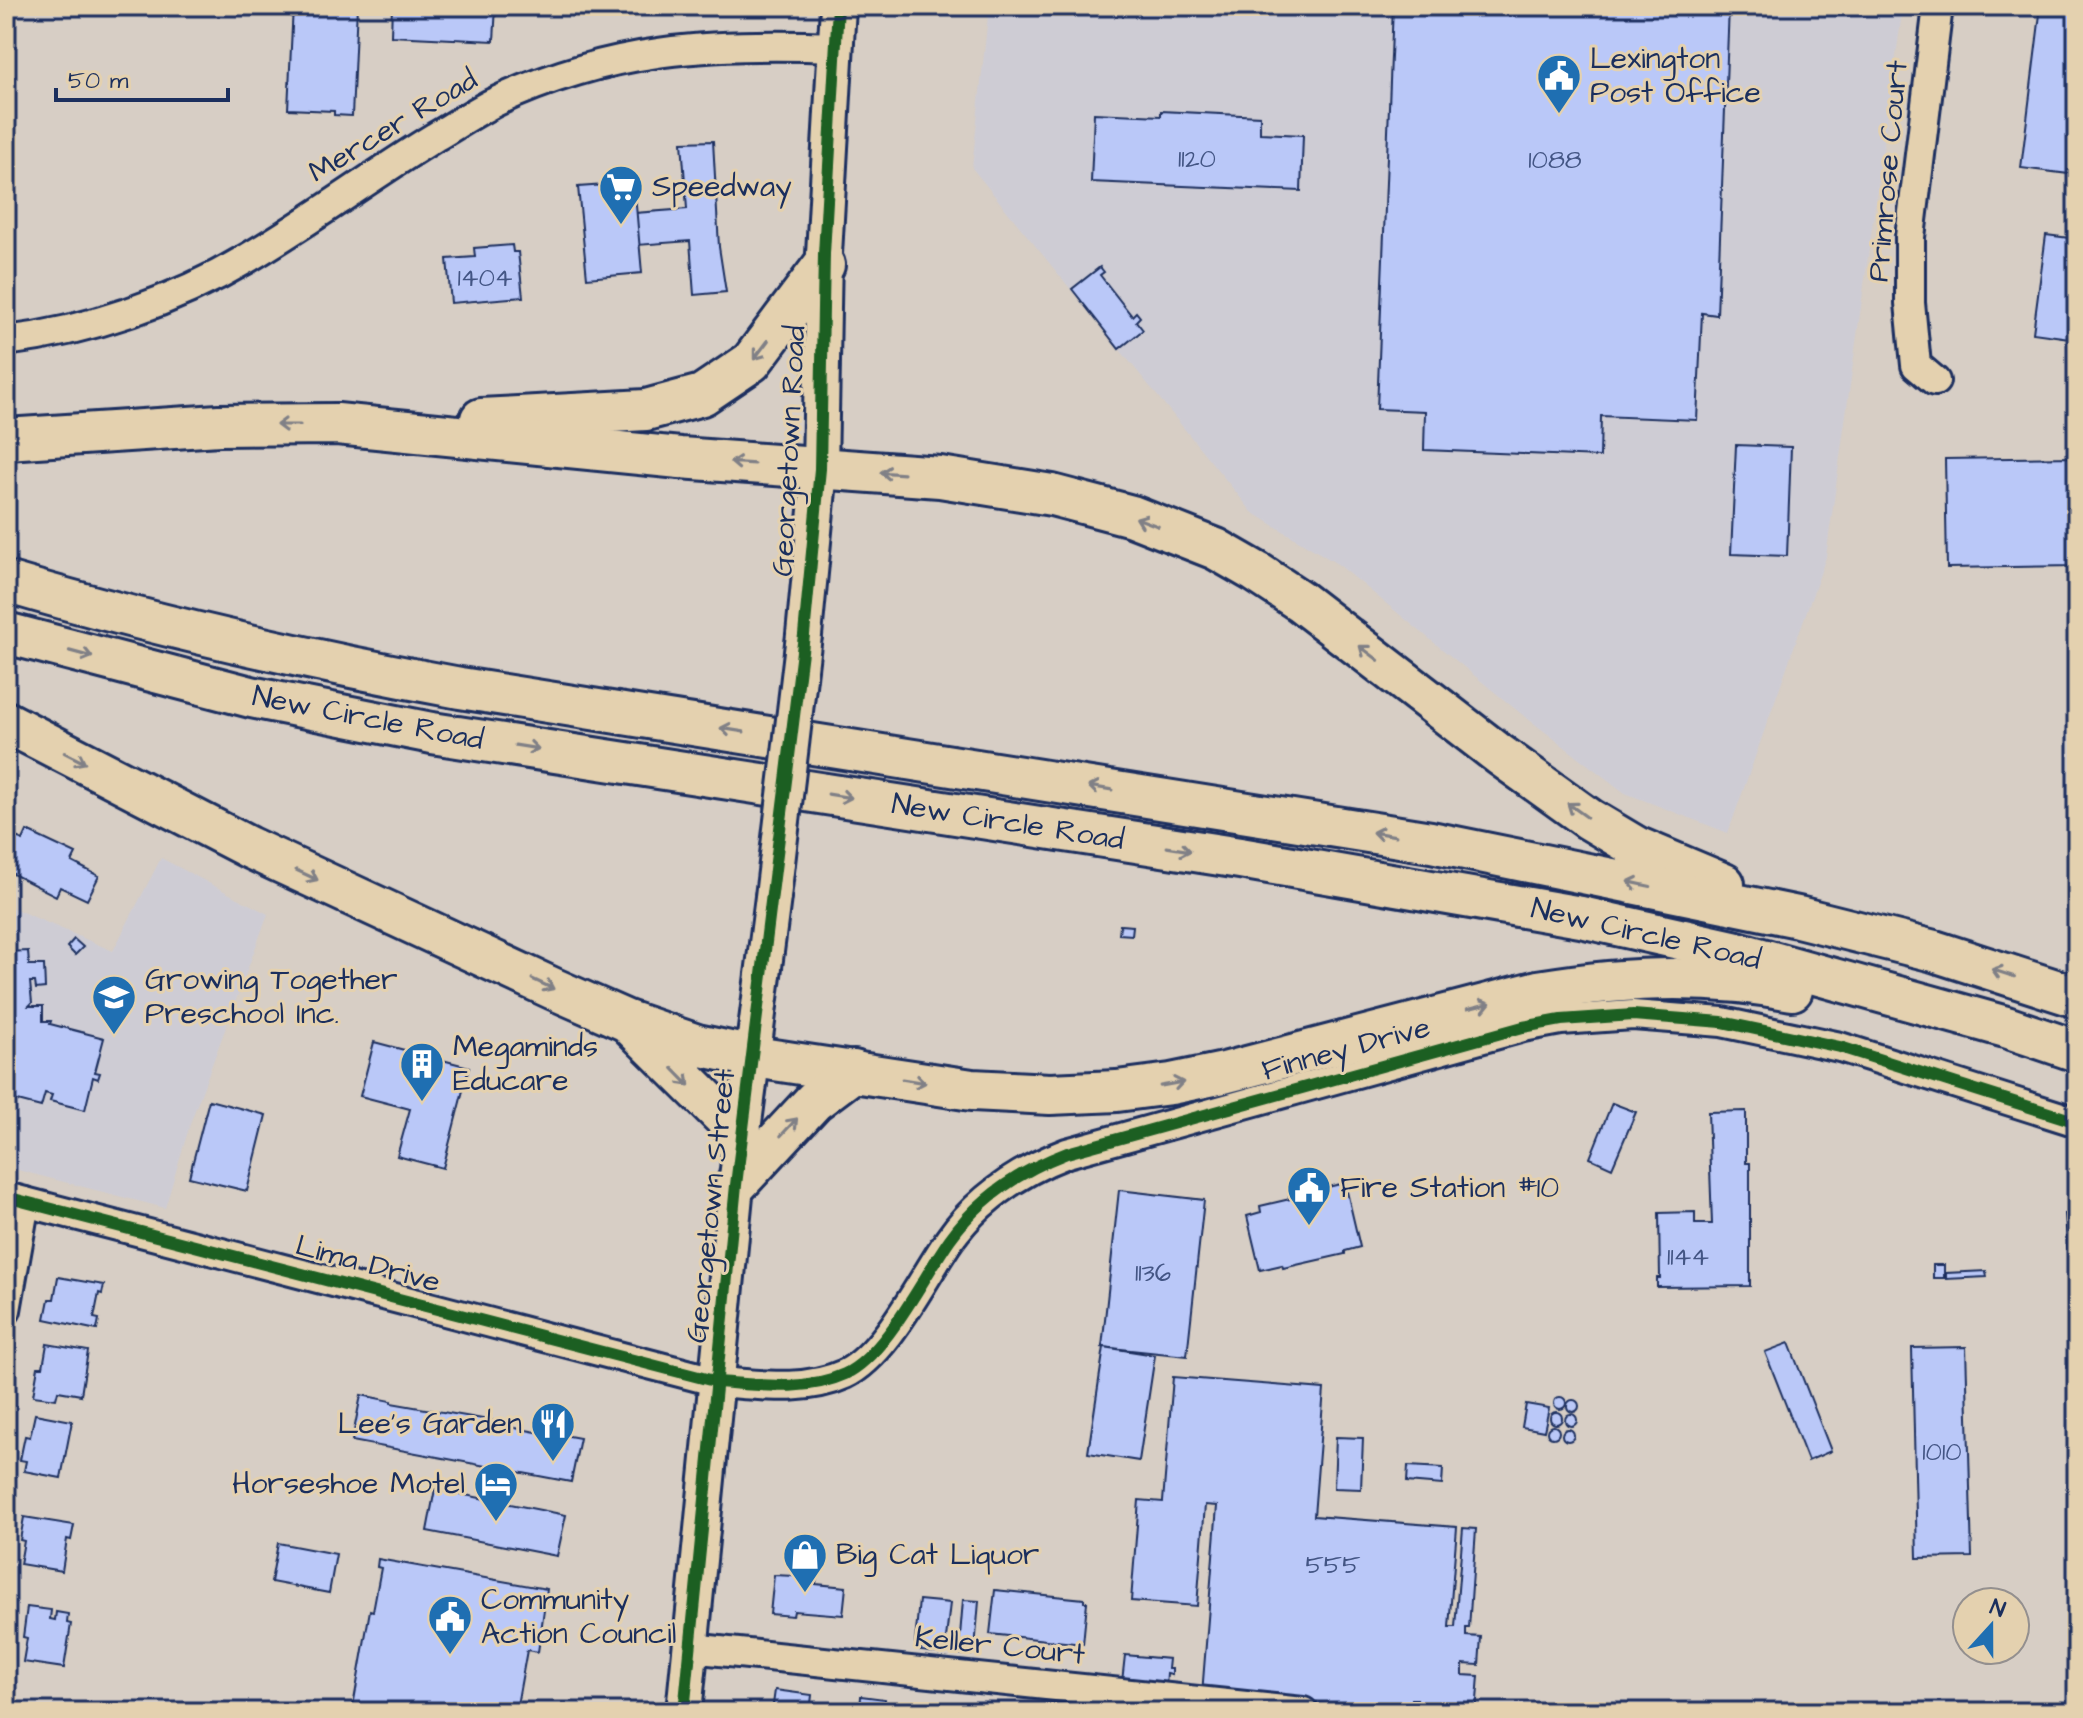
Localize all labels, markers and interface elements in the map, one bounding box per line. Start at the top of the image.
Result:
place label: Lexington Post Office [1590,38,1761,114]
scale bar [56,52,228,102]
public building icon: Lexington Post Office [1535,52,1583,115]
street label: Primrose Court [1857,58,1919,284]
street label: Mercer Road [301,59,485,193]
text: 50 m [68,64,129,98]
house number: 1120 [1178,141,1216,177]
house number: 1088 [1528,142,1582,178]
supermarket icon: Speedway [597,163,645,226]
place label: Speedway [652,166,792,209]
house number: 1404 [457,260,513,296]
street label: Georgetown Road [761,324,818,578]
one-way arrow [752,339,769,360]
one-way arrow [275,417,302,433]
one-way arrow [729,455,756,470]
one-way arrow [879,466,906,481]
one-way arrow [1135,514,1160,528]
one-way arrow [1359,645,1380,662]
one-way arrow [68,647,94,662]
street label: New Circle Road [249,675,487,761]
one-way arrow [720,722,745,737]
one-way arrow [514,740,539,755]
one-way arrow [63,750,87,766]
one-way arrow [1087,780,1113,795]
street label: New Circle Road [889,783,1127,861]
one-way arrow [826,789,852,804]
one-way arrow [1566,802,1588,818]
one-way arrow [1372,826,1397,841]
one-way arrow [1166,842,1192,857]
one-way arrow [295,868,319,883]
one-way arrow [1627,876,1652,891]
street label: New Circle Road [1527,887,1765,981]
place label: Growing Together Preschool Inc. [145,959,398,1035]
one-way arrow [1991,965,2016,979]
school or university icon: Growing Together Preschool Inc. [90,973,138,1036]
one-way arrow [531,977,555,992]
one-way arrow [1465,997,1491,1012]
street label: Finney Drive [1257,1006,1435,1093]
place label: Megaminds Educare [453,1026,598,1102]
building icon: Megaminds Educare [398,1040,446,1103]
one-way arrow [671,1067,690,1086]
street label: Georgetown Street [676,1067,747,1345]
one-way arrow [901,1074,926,1089]
one-way arrow [1159,1075,1185,1090]
one-way arrow [779,1117,798,1137]
public building icon: Fire Station #10 [1285,1164,1333,1227]
place label: Fire Station #10 [1340,1167,1559,1209]
street label: Lima Drive [291,1225,445,1303]
house number: 1144 [1667,1239,1709,1275]
house number: 1136 [1135,1255,1171,1291]
restaurant icon: Lee's Garden [529,1400,577,1463]
place label: Lee's Garden [338,1403,522,1445]
house number: 1010 [1922,1434,1962,1470]
hotel icon: Horseshoe Motel [472,1460,520,1523]
place label: Horseshoe Motel [232,1463,465,1505]
shop icon: Big Cat Liquor [781,1531,829,1594]
place label: Big Cat Liquor [836,1534,1039,1577]
house number: 555 [1305,1547,1361,1583]
place label: Community Action Council [481,1579,676,1655]
north arrow [1951,1586,2031,1666]
text: N [1986,1592,2010,1626]
public building icon: Community Action Council [426,1593,474,1656]
street label: Keller Court [913,1616,1087,1676]

